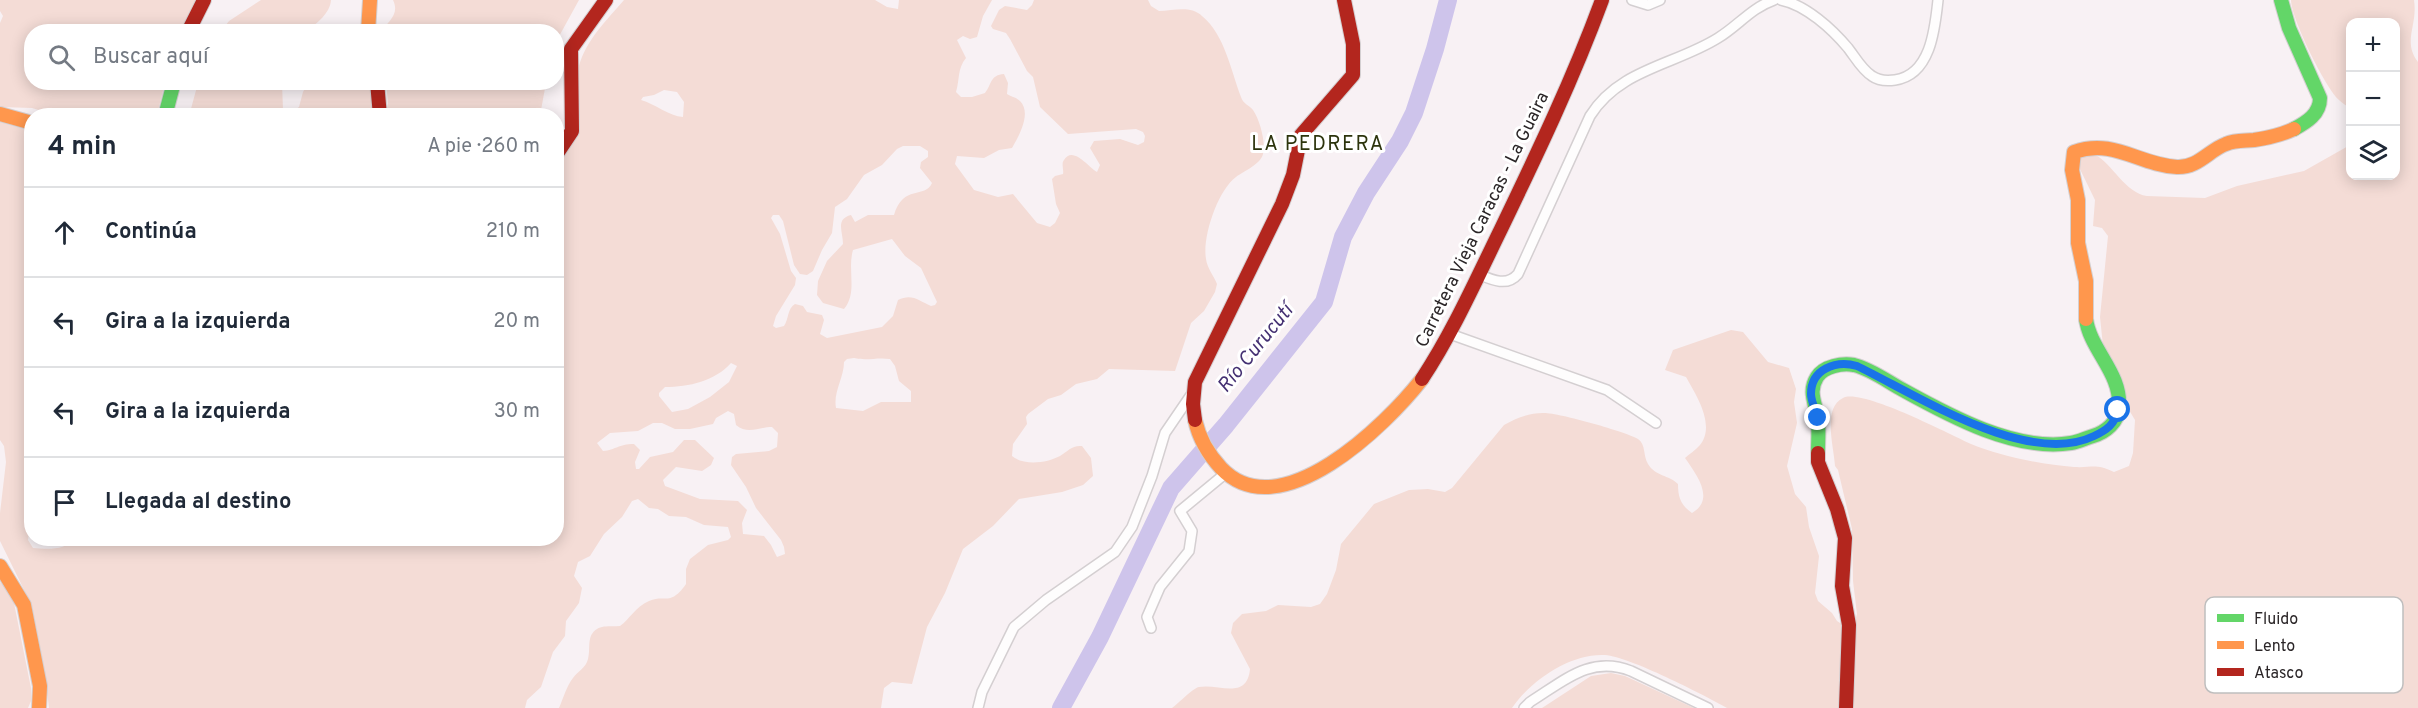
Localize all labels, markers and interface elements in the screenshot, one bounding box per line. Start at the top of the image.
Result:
map controls [2346,18,2400,180]
button: + [2346,18,2400,72]
search box [24,24,564,90]
icon: search [45,41,78,74]
text: Buscar aquí [93,44,209,71]
button: − [2346,72,2400,126]
street label: Carretera Vieja Caracas - La Guaira [1411,89,1555,351]
button: layers [2346,126,2400,180]
text: 4 min [48,131,117,164]
district label: LA PEDRERA [1251,132,1385,158]
text: A pie · 260 m [427,134,540,160]
icon: ahead [48,216,81,249]
text: Continúa [105,219,197,246]
text: 210 m [486,219,540,245]
water label: Río Curucutí [1212,296,1302,399]
icon: left [48,306,81,339]
text: Gira a la izquierda [105,309,291,336]
text: 20 m [493,309,540,335]
icon: left [48,396,81,429]
route start [2104,396,2130,422]
text: Gira a la izquierda [105,399,291,426]
text: 30 m [494,399,540,425]
route end [1804,404,1830,430]
icon: arrive [48,486,81,519]
text: Llegada al destino [105,489,291,516]
legend [2205,597,2403,693]
text: Fluido [2254,610,2298,630]
text: Lento [2254,637,2295,657]
text: Atasco [2254,664,2303,684]

